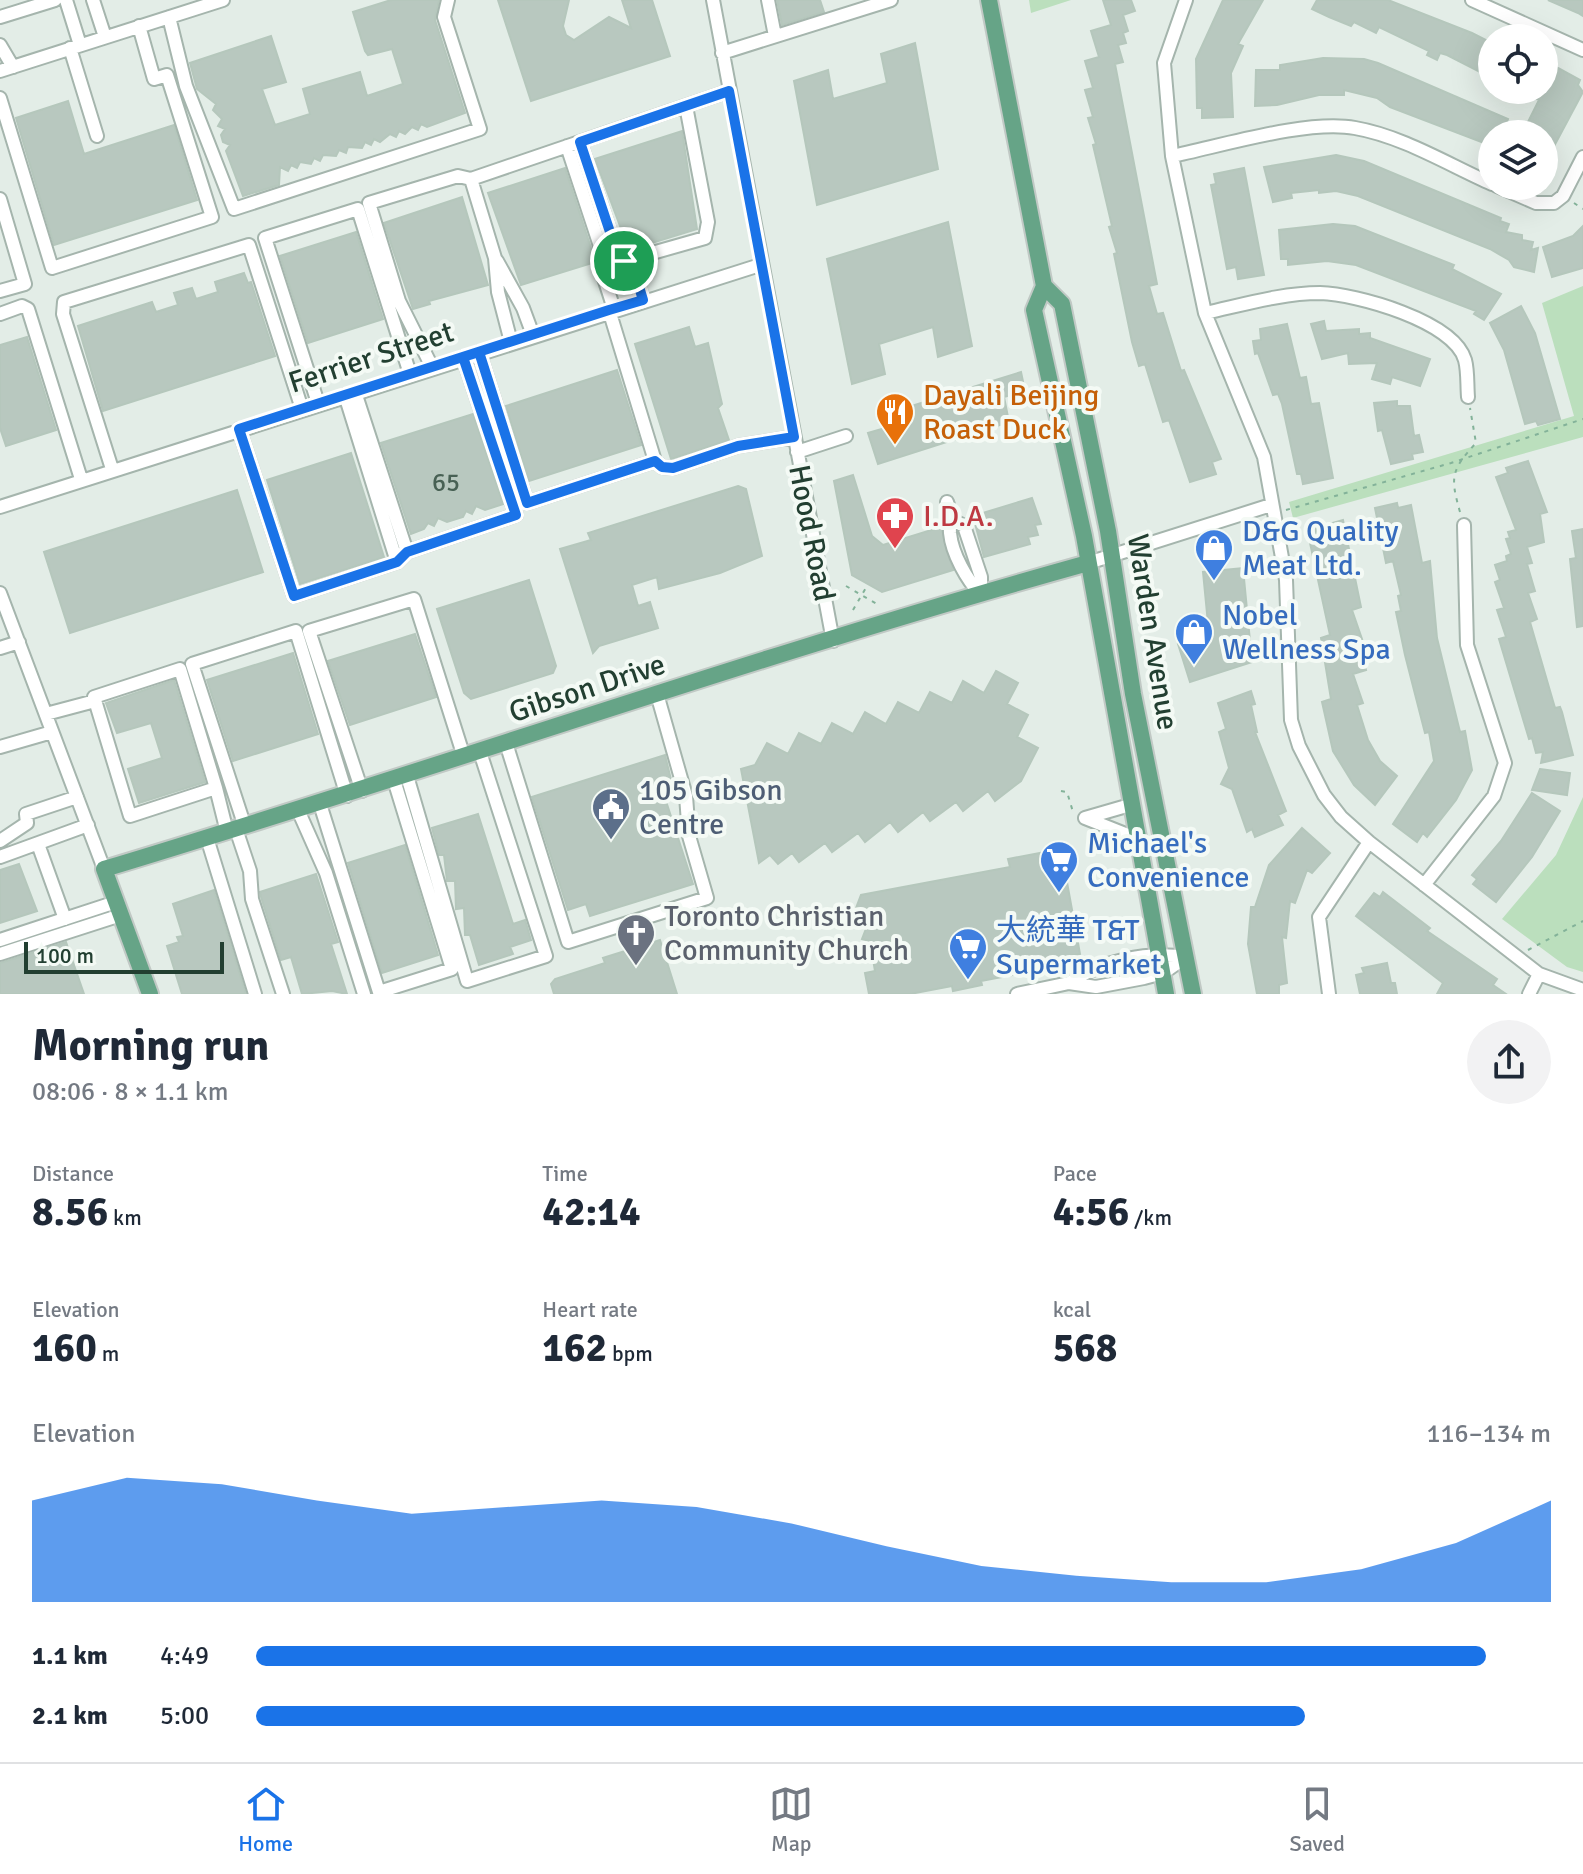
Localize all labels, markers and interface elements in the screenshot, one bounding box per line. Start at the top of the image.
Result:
map controls [1478,24,1558,200]
button: locate [1478,24,1558,104]
button: layers [1478,120,1558,200]
pin [590,227,658,295]
icon: arrive [602,239,646,283]
street label: Ferrier Street [284,313,458,402]
place label: Dayali Beijing Roast Duck [923,377,1099,448]
restaurant icon: Dayali Beijing Roast Duck [874,391,916,446]
street label: Hood Road [780,462,843,604]
house number: 65 [432,467,460,499]
pharmacy icon: I.D.A. [874,495,916,550]
place label: I.D.A. [923,498,994,535]
place label: D&G Quality Meat Ltd. [1242,513,1399,584]
shop icon: D&G Quality Meat Ltd. [1193,527,1235,582]
street label: Warden Avenue [1119,531,1186,733]
place label: Nobel Wellness Spa [1222,597,1391,668]
shop icon: Nobel Wellness Spa [1173,611,1215,666]
street label: Gibson Drive [504,646,670,731]
place label: 105 Gibson Centre [639,772,783,843]
public building icon: 105 Gibson Centre [590,786,632,841]
place label: Michael's Convenience [1087,825,1250,896]
supermarket icon: Michael's Convenience [1038,839,1080,894]
place label: Toronto Christian Community Church [664,898,909,969]
church icon: Toronto Christian Community Church [615,912,657,967]
place label: 大統華 T&T Supermarket [996,912,1161,983]
supermarket icon: 大統華 T&T Supermarket [947,926,989,981]
scale bar [24,938,224,974]
text: 100 m [36,942,94,969]
text: Morning run [32,1019,269,1073]
button: share [1467,1020,1551,1104]
text: 08:06 · 8 × 1.1 km [32,1076,228,1108]
text: Distance [32,1160,114,1187]
text: Time [542,1160,588,1187]
text: Pace [1053,1160,1097,1187]
text: 8.56 [32,1187,108,1237]
text: 42:14 [542,1187,641,1237]
text: 4:56 [1053,1187,1129,1237]
text: km [108,1204,142,1231]
text: /km [1129,1204,1172,1231]
text: Elevation [32,1296,120,1323]
text: Heart rate [542,1296,638,1323]
text: kcal [1053,1296,1091,1323]
text: 160 [32,1323,97,1373]
text: 162 [542,1323,607,1373]
text: 568 [1053,1323,1117,1373]
text: m [97,1340,119,1367]
text: bpm [607,1340,653,1367]
text: Elevation [32,1418,136,1450]
text: 116–134 m [1427,1418,1551,1450]
text: 1.1 km [32,1640,108,1672]
text: 4:49 [160,1640,209,1672]
text: 2.1 km [32,1700,108,1732]
text: 5:00 [160,1700,209,1732]
tab: Home [238,1782,293,1857]
tab: Map [769,1782,813,1857]
tab: Saved [1289,1782,1345,1857]

